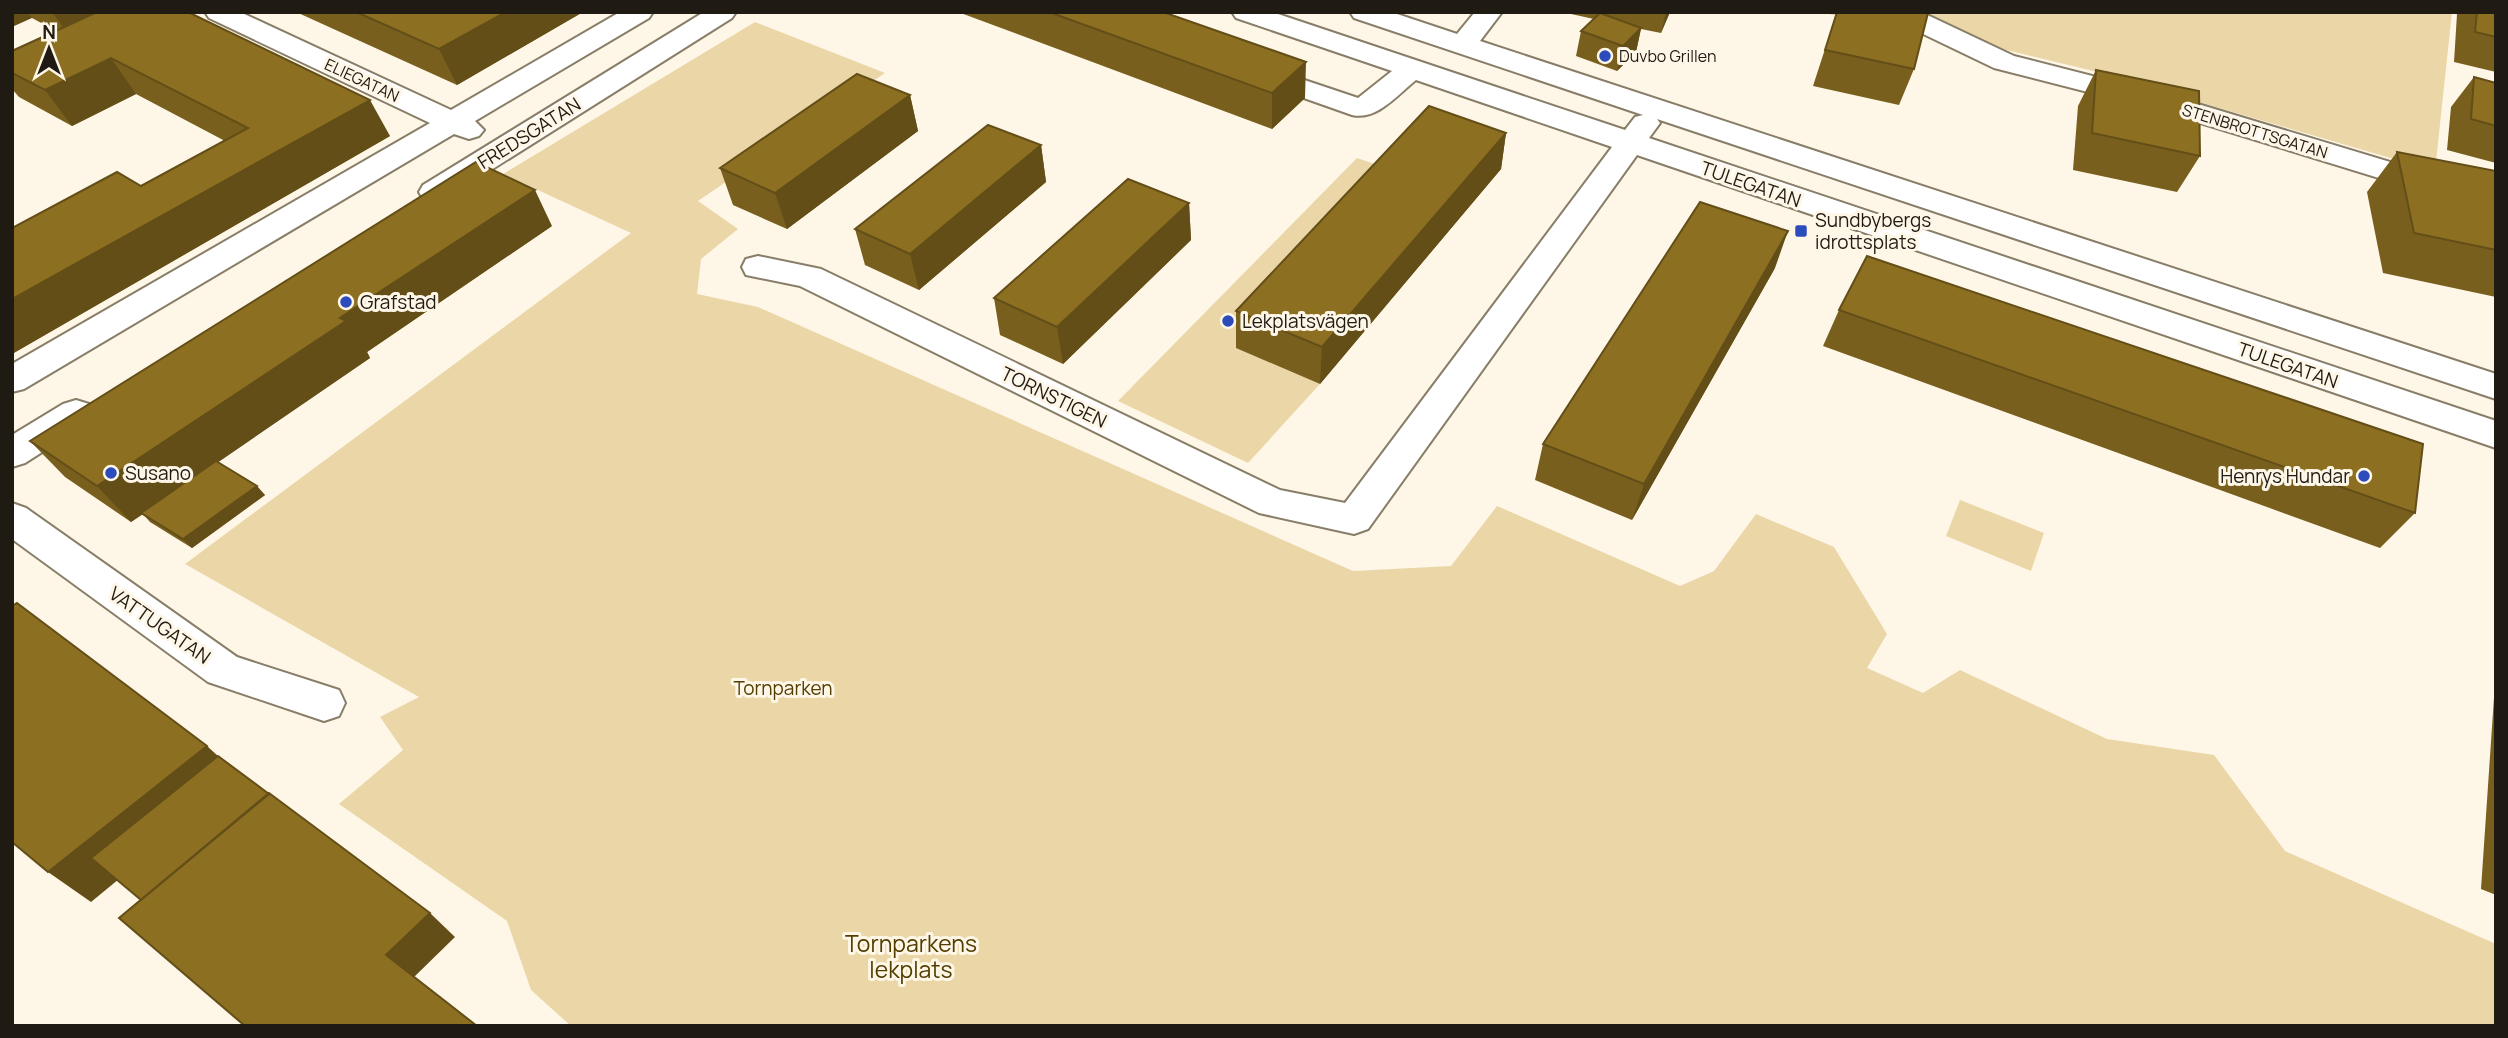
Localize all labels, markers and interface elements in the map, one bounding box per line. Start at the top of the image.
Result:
north arrow [14,14,84,84]
text: N [42,19,56,45]
place label: Duvbo Grillen [1619,45,1716,67]
marker: Duvbo Grillen [1597,48,1613,64]
street label: ELIEGATAN [321,53,403,107]
street label: FREDSGATAN [473,91,585,175]
street label: STENBROTTSGATAN [2180,98,2330,164]
street label: TULEGATAN [1697,155,1805,213]
place label: Sundbybergs idrottsplats [1815,207,1931,255]
marker: Sundbybergs idrottsplats [1793,223,1809,239]
place label: Grafstad [360,289,437,315]
marker: Grafstad [338,294,354,310]
place label: Lekplatsvägen [1242,308,1369,334]
marker: Lekplatsvägen [1220,313,1236,329]
street label: TULEGATAN [2234,336,2342,394]
street label: TORNSTIGEN [997,360,1111,434]
place label: Susano [125,460,191,486]
place label: Henrys Hundar [2220,463,2350,489]
marker: Susano [103,465,119,481]
marker: Henrys Hundar [2356,468,2372,484]
street label: VATTUGATAN [104,580,216,670]
park label: Tornparken [733,675,833,701]
park label: Tornparkens lekplats [845,927,977,985]

